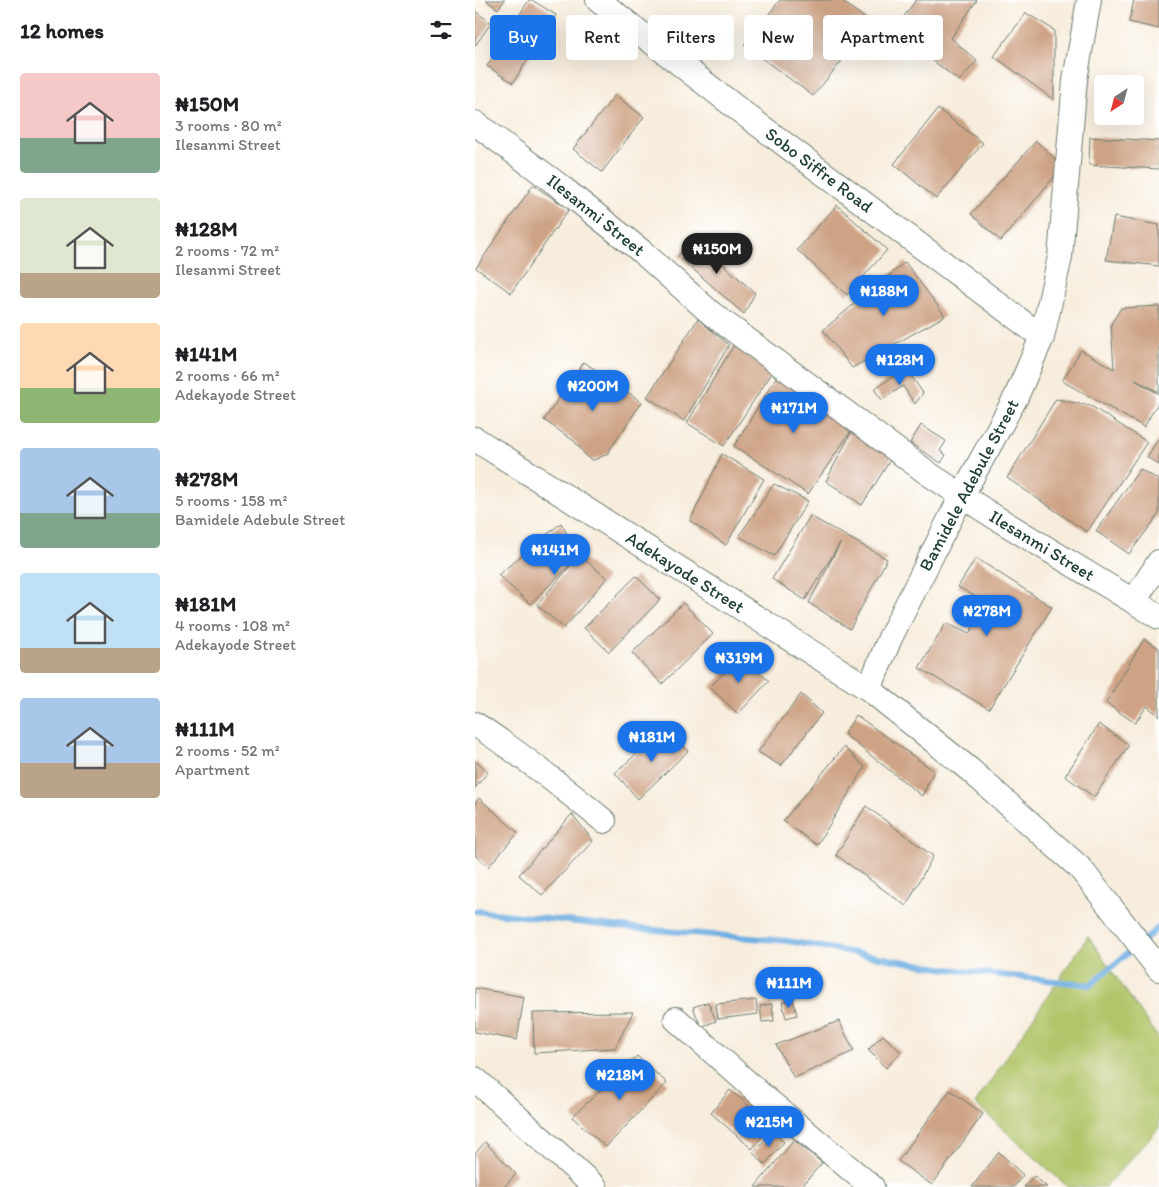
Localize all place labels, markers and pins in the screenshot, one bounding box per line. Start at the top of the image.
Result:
pin: ₦150M [682,232,752,275]
pin: ₦188M [849,274,919,317]
pin: ₦128M [865,344,935,386]
pin: ₦200M [558,370,628,412]
pin: ₦171M [759,392,829,434]
pin: ₦141M [520,534,590,576]
pin: ₦278M [952,594,1022,637]
pin: ₦319M [704,642,774,684]
pin: ₦181M [617,720,687,763]
pin: ₦111M [754,966,824,1009]
pin: ₦218M [585,1058,655,1101]
pin: ₦215M [734,1106,804,1148]

